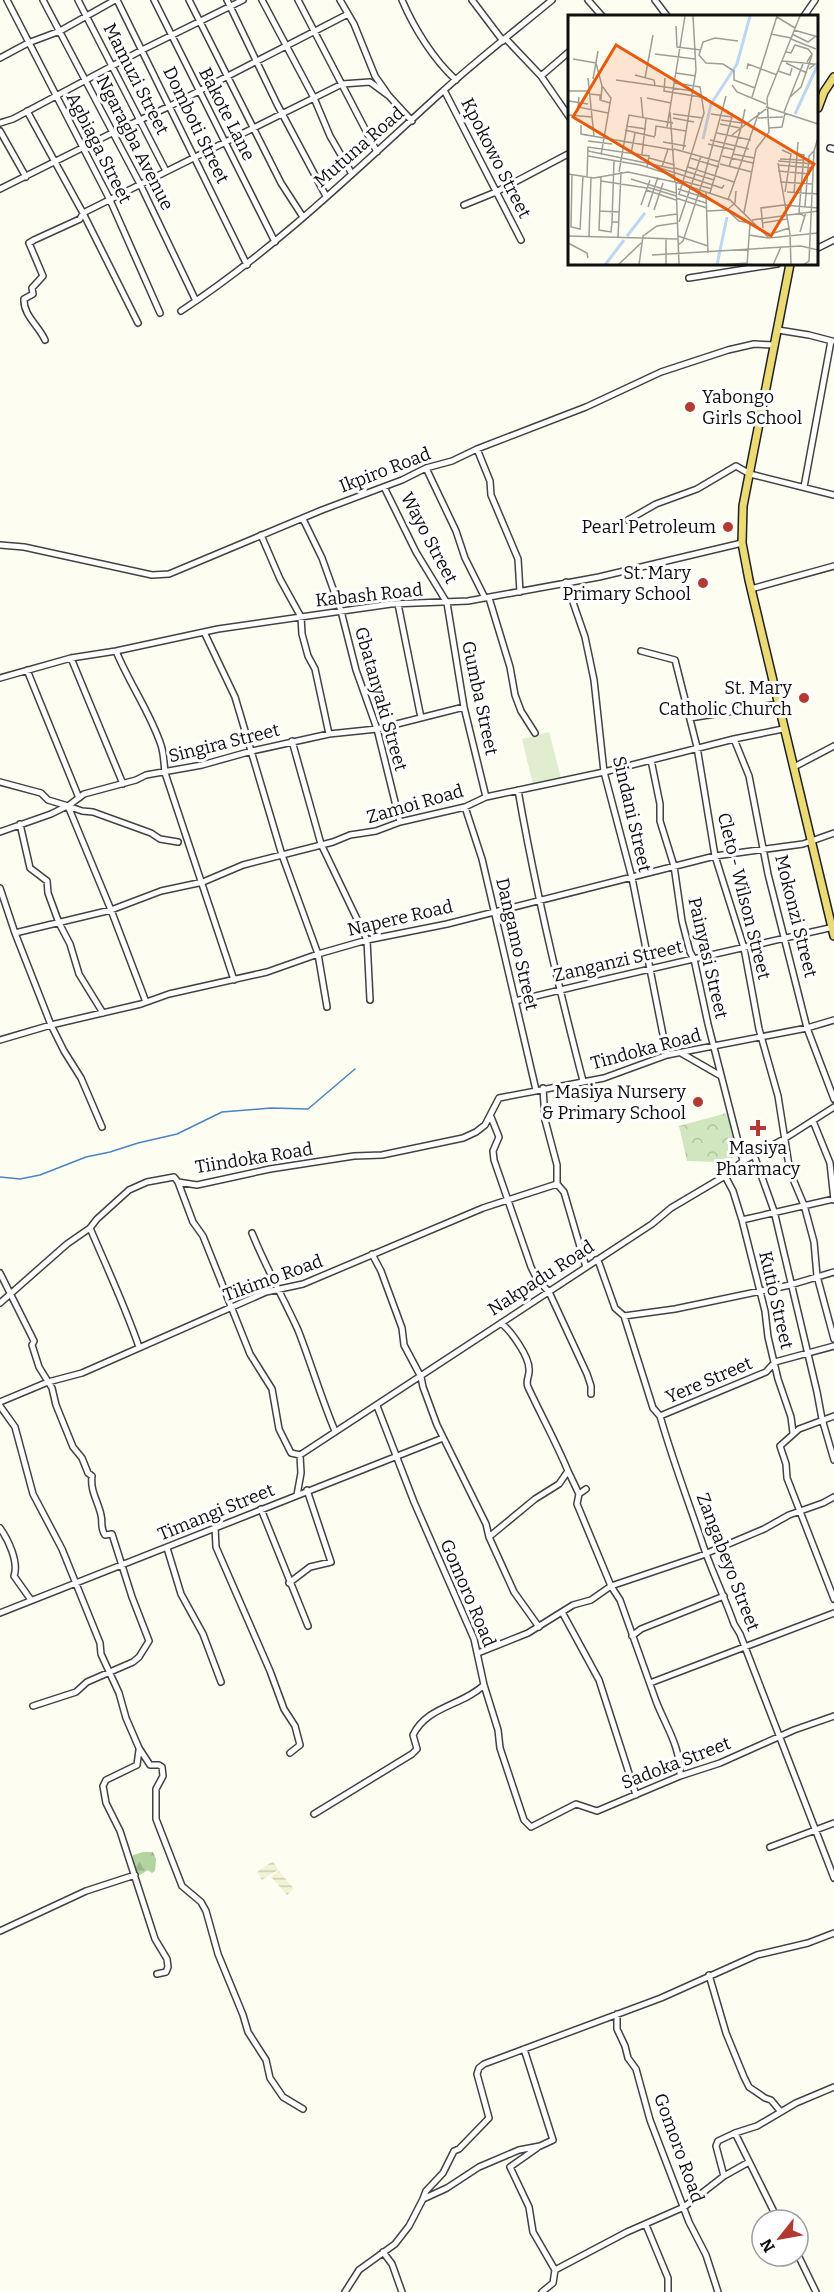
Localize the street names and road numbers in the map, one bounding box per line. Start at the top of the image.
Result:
street label: Mamuzi Street [98,20,174,139]
street label: Domboti Street [158,63,234,188]
street label: Bakote Lane [194,64,260,164]
street label: Ngaragba Avenue [92,72,178,214]
street label: Agbiaga Street [62,89,137,208]
street label: Kpokowo Street [456,94,536,222]
street label: Mutuna Road [310,102,409,192]
street label: Ikpiro Road [336,442,434,497]
street label: Wayo Street [396,489,462,588]
street label: Kabash Road [314,578,424,612]
street label: Gbatanyaki Street [350,624,412,774]
street label: Gumba Street [457,639,503,758]
street label: Singira Street [166,718,282,767]
street label: Sindani Street [608,754,656,875]
street label: Zamoi Road [364,780,466,828]
street label: Cleto - Wilson Street [713,810,775,982]
street label: Mokonzi Street [770,852,822,980]
street label: Dangamo Street [491,876,543,1013]
street label: Napere Road [345,895,455,941]
street label: Painyasi Street [683,895,733,1021]
street label: Zanganzi Street [551,935,685,987]
street label: Tindoka Road [588,1024,704,1074]
street label: Tiindoka Road [194,1138,315,1178]
street label: Nakpadu Road [484,1235,598,1320]
street label: Kutio Street [754,1249,798,1352]
street label: Tikimo Road [220,1250,326,1306]
street label: Yere Street [662,1352,756,1408]
street label: Timangi Street [155,1478,278,1545]
street label: Zangabeyo Street [692,1490,765,1634]
street label: Gomoro Road [435,1536,501,1650]
street label: Sadoka Street [618,1732,734,1794]
street label: Gomoro Road [649,2090,709,2206]

